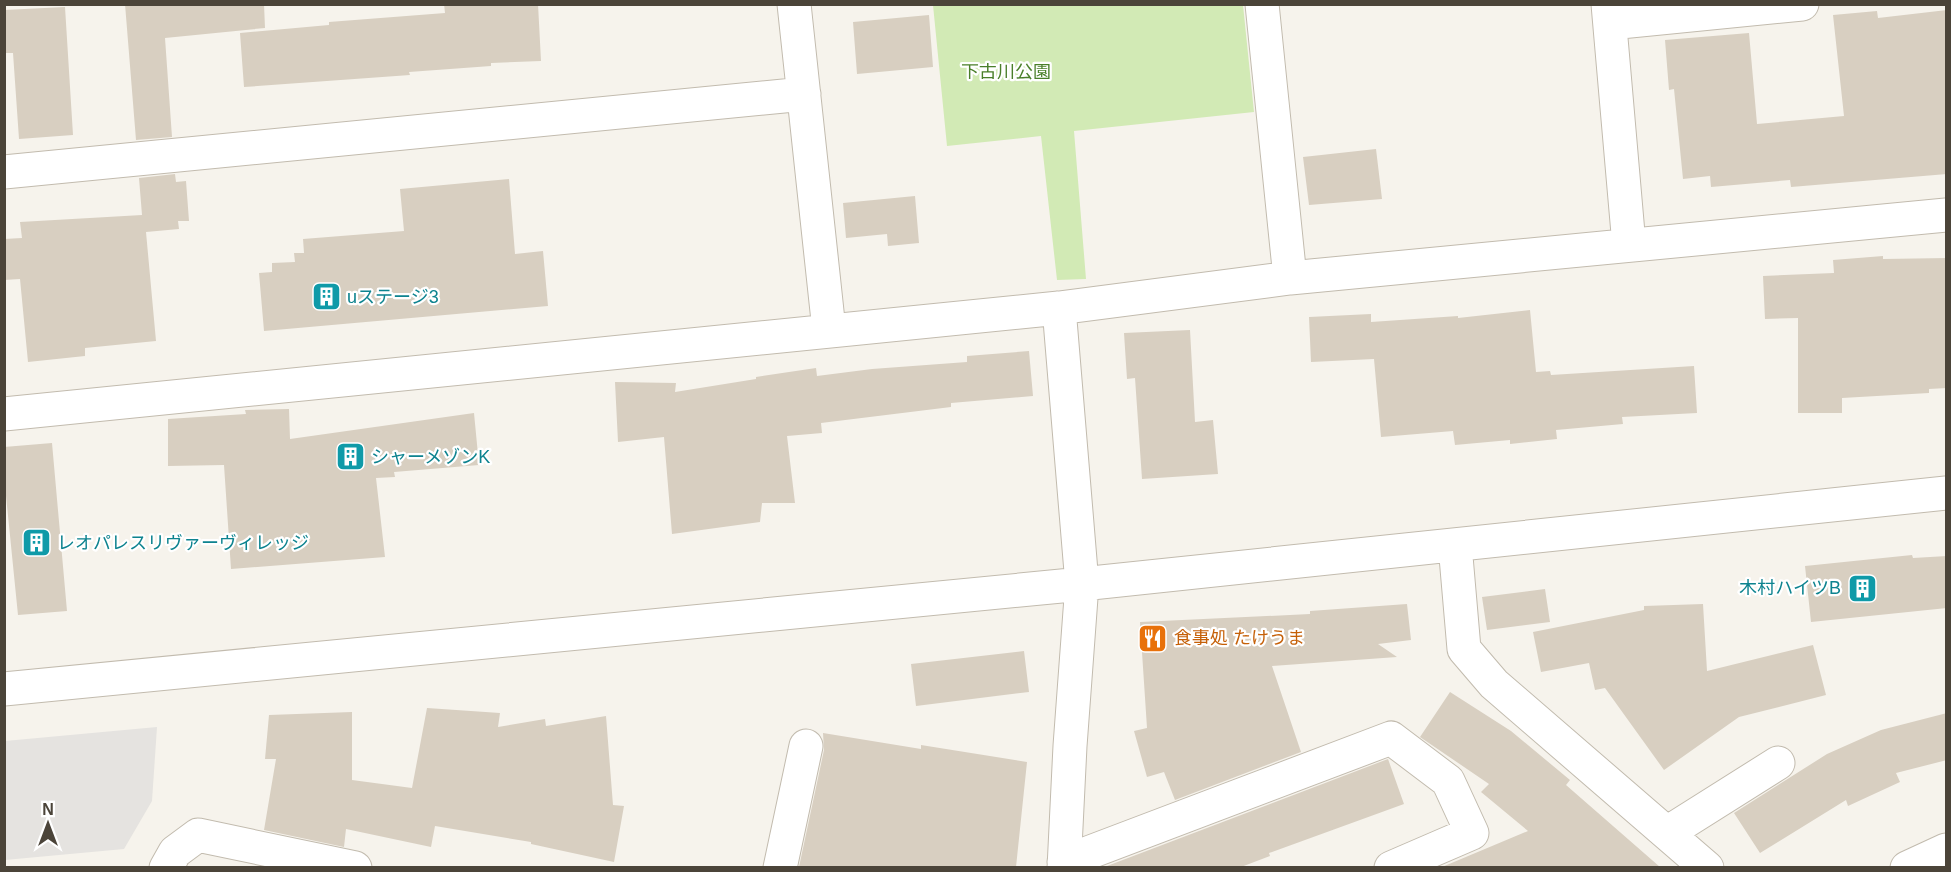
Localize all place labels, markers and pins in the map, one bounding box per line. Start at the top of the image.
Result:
building icon: uステージ3 [310,281,342,313]
place label: uステージ3 [347,287,439,307]
building icon: シャーメゾンK [334,441,366,473]
place label: シャーメゾンK [371,447,490,467]
building icon: レオパレスリヴァーヴィレッジ [20,527,52,559]
place label: レオパレスリヴァーヴィレッジ [57,533,309,553]
building icon: 木村ハイツB [1846,572,1878,604]
place label: 木村ハイツB [1739,578,1841,598]
restaurant icon: 食事処 たけうま [1137,622,1169,654]
place label: 食事処 たけうま [1174,628,1305,648]

